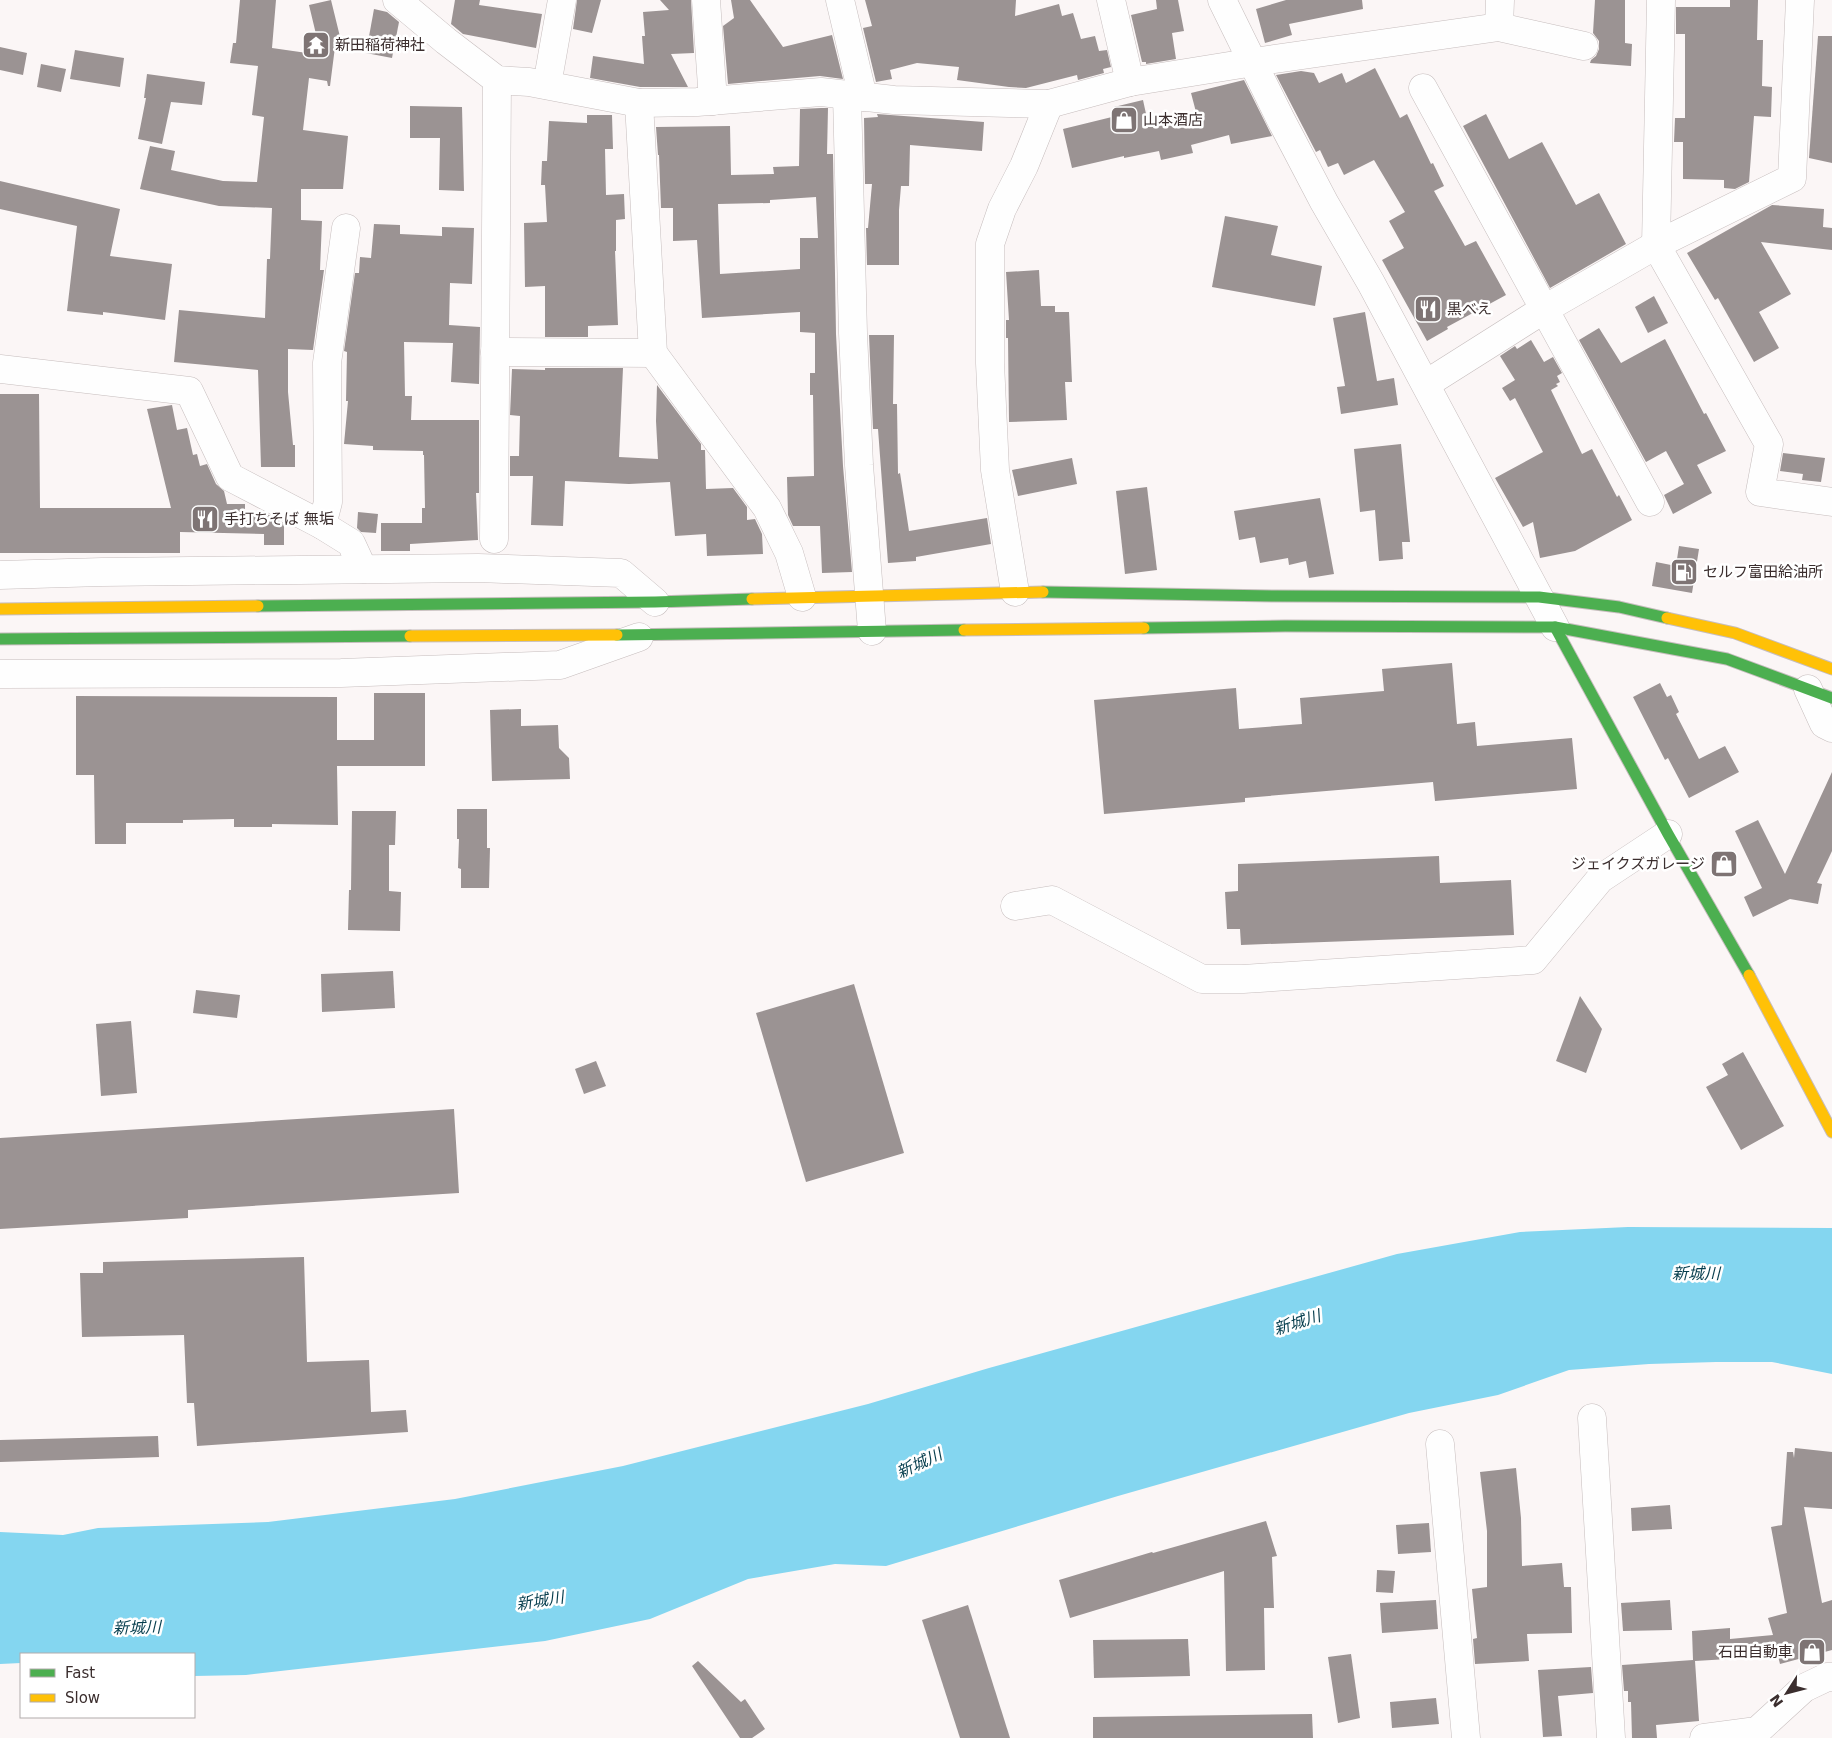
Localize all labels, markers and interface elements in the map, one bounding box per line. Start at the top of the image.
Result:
temple icon: 新田稲荷神社 [301,30,331,60]
place label: 新田稲荷神社 [335,36,425,54]
shop icon: 山本酒店 [1109,105,1139,135]
place label: 山本酒店 [1143,111,1203,129]
restaurant icon: 黒べえ [1413,294,1443,324]
place label: 黒べえ [1447,300,1492,318]
restaurant icon: 手打ちそば 無垢 [190,504,220,534]
place label: 手打ちそば 無垢 [224,510,334,528]
fuel station icon: セルフ富田給油所 [1669,557,1699,587]
place label: セルフ富田給油所 [1703,563,1823,581]
shop icon: ジェイクズガレージ [1709,849,1739,879]
place label: ジェイクズガレージ [1571,855,1705,873]
water label: 新城川 [1672,1264,1722,1283]
water label: 新城川 [1271,1305,1325,1339]
water label: 新城川 [893,1444,947,1482]
water label: 新城川 [515,1587,567,1614]
water label: 新城川 [113,1618,163,1637]
shop icon: 石田自動車 [1797,1637,1827,1667]
place label: 石田自動車 [1718,1643,1793,1661]
legend [20,1653,195,1718]
text: Fast [65,1664,95,1682]
north arrow [1762,1668,1812,1718]
text: Slow [65,1689,100,1707]
text: N [1767,1691,1786,1710]

